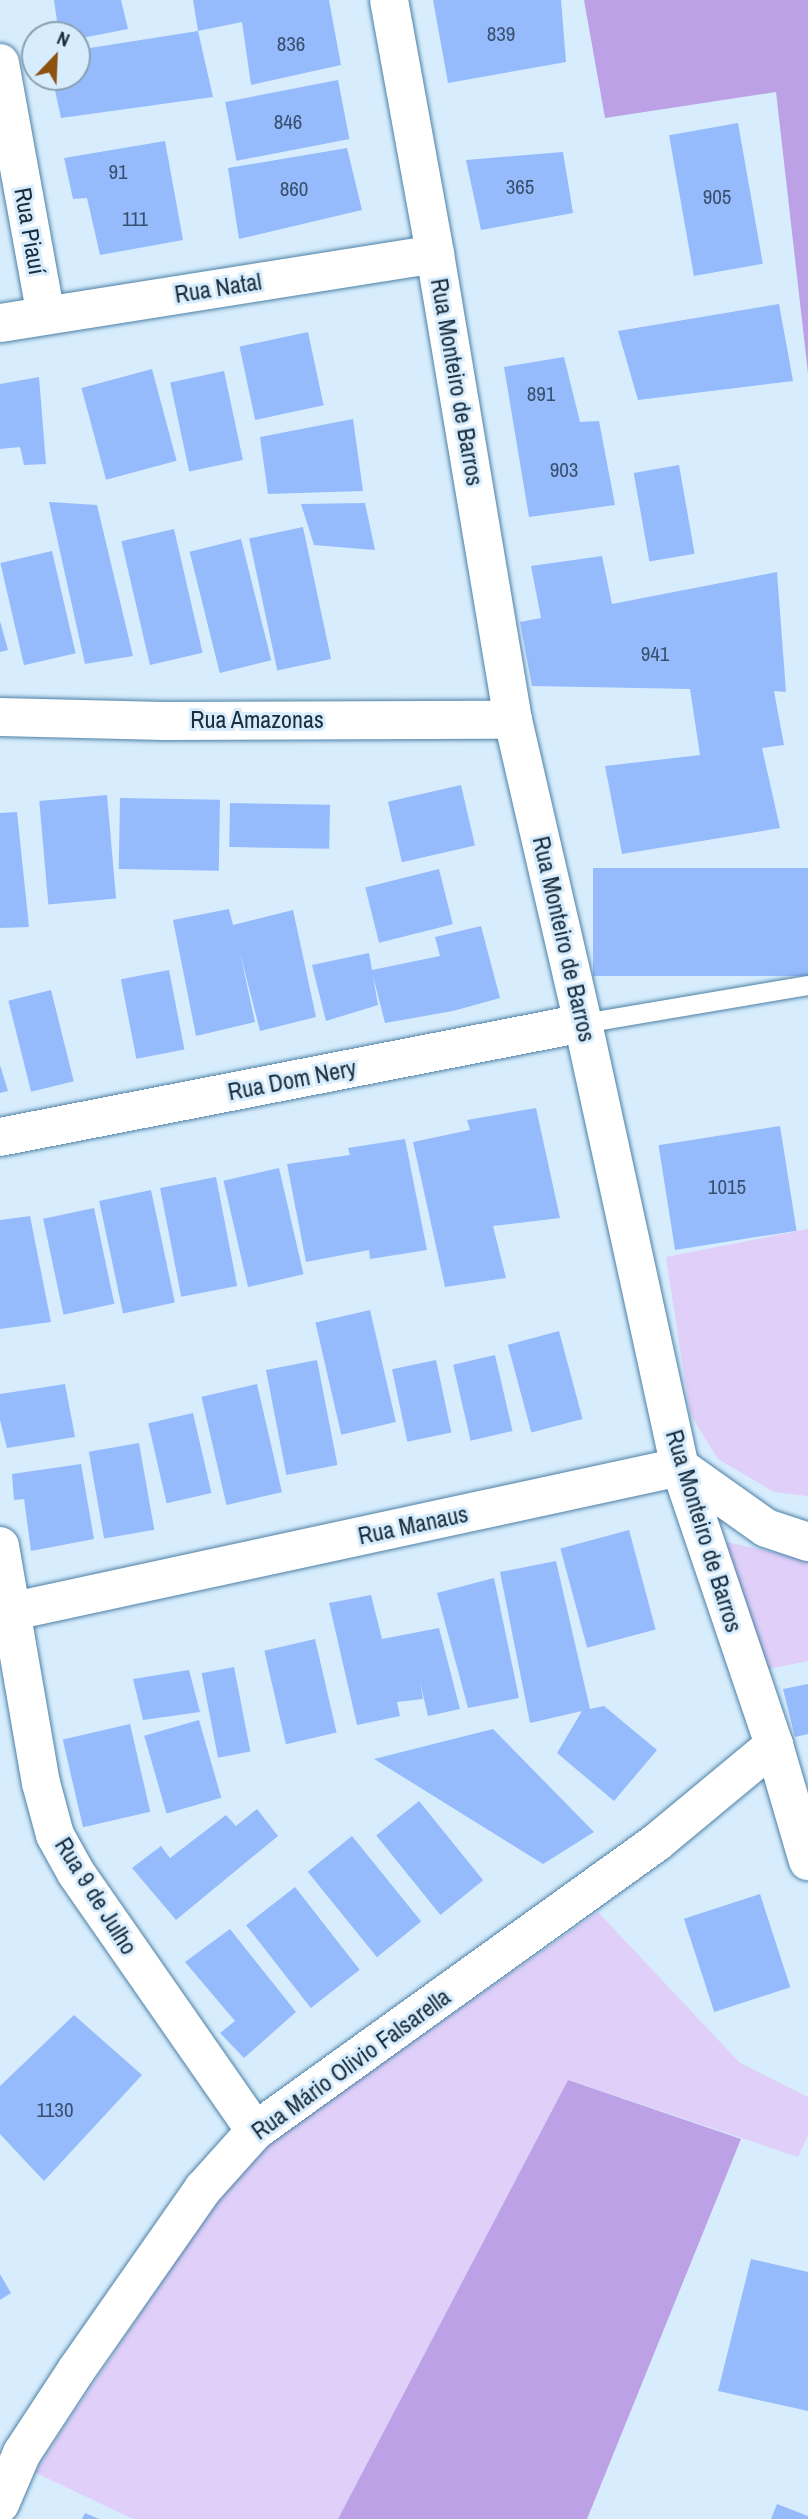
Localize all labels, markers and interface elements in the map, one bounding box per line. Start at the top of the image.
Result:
north arrow [21,21,91,91]
house number: 839 [487,21,515,47]
text: N [53,24,74,53]
house number: 836 [277,31,305,57]
house number: 846 [274,109,302,135]
house number: 91 [108,159,128,185]
house number: 365 [506,174,534,200]
house number: 860 [280,176,308,202]
house number: 905 [703,184,731,210]
street label: Rua Piauí [8,185,52,277]
house number: 111 [122,206,148,232]
street label: Rua Natal [173,267,263,309]
street label: Rua Monteiro de Barros [425,276,489,488]
house number: 891 [527,381,555,407]
house number: 903 [550,457,578,483]
house number: 941 [641,641,669,667]
street label: Rua Amazonas [190,706,324,734]
street label: Rua Monteiro de Barros [526,833,602,1045]
street label: Rua Dom Nery [225,1053,359,1107]
house number: 1015 [708,1174,746,1200]
street label: Rua Monteiro de Barros [660,1426,748,1636]
street label: Rua Manaus [355,1499,471,1551]
street label: Rua 9 de Julho [49,1832,143,1960]
street label: Rua Mário Olivio Falsarella [246,1982,456,2146]
house number: 1130 [36,2097,74,2123]

